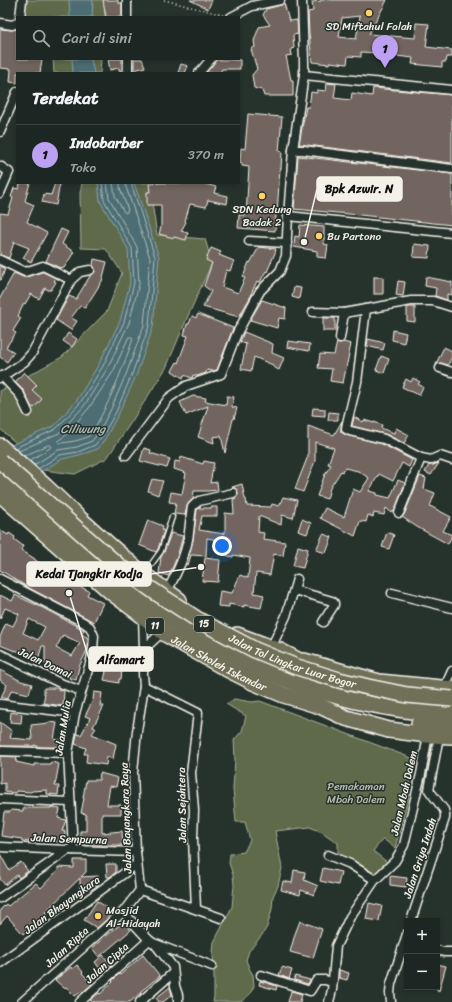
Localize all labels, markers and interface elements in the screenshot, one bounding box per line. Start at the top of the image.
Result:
marker: SD Miftahul Falah [364,8,374,18]
search box [16,16,240,60]
place label: SD Miftahul Falah [326,17,413,36]
text: Cari di sini [62,25,132,51]
icon: search [30,27,52,49]
pin: 1 [372,35,398,68]
text: Terdekat [32,83,98,113]
text: Indobarber [70,130,143,156]
text: 1 [42,143,48,166]
text: 370 m [188,143,224,166]
text: Toko [70,156,96,179]
callout: Bpk Azwir. N [317,177,402,201]
text: Bpk Azwir. N [325,178,394,200]
marker: SDN Kedung Badak 2 [257,191,267,201]
place label: SDN Kedung Badak 2 [232,200,292,232]
place label: Bu Partono [327,227,381,246]
marker: Bu Partono [314,231,324,241]
water label: Ciliwung [61,418,106,440]
your location [212,536,232,556]
callout: Kedai Tjangkir Kodja [27,562,151,586]
text: Kedai Tjangkir Kodja [35,563,142,585]
road number: 15 [194,616,214,632]
road number: 11 [146,618,164,634]
street label: Jalan Tol Lingkar Luar Bogor [225,628,360,694]
street label: Jalan Sholeh Iskandar [167,629,271,697]
street label: Jalan Damai [14,642,76,684]
callout: Alfamart [89,647,153,671]
text: Alfamart [96,649,146,671]
street label: Jalan Mulia [49,699,77,758]
street label: Jalan Mbah Dalem [385,749,423,838]
street label: Jalan Bayangkara Raya [115,762,137,875]
street label: Jalan Sejahtera [172,767,192,844]
park label: Pemakaman Mbah Dalem [327,777,386,809]
street label: Jalan Griya Indah [398,815,442,902]
street label: Jalan Sempurna [29,828,108,850]
street label: Jalan Bhayangkara [19,870,105,940]
place label: Masjid Al-Hidayah [105,901,161,933]
marker: Masjid Al-Hidayah [93,911,103,921]
map controls [404,918,440,990]
button: + [404,918,440,954]
street label: Jalan Ripta [40,922,94,973]
street label: Jalan Cipta [80,938,134,989]
button: − [404,954,440,990]

